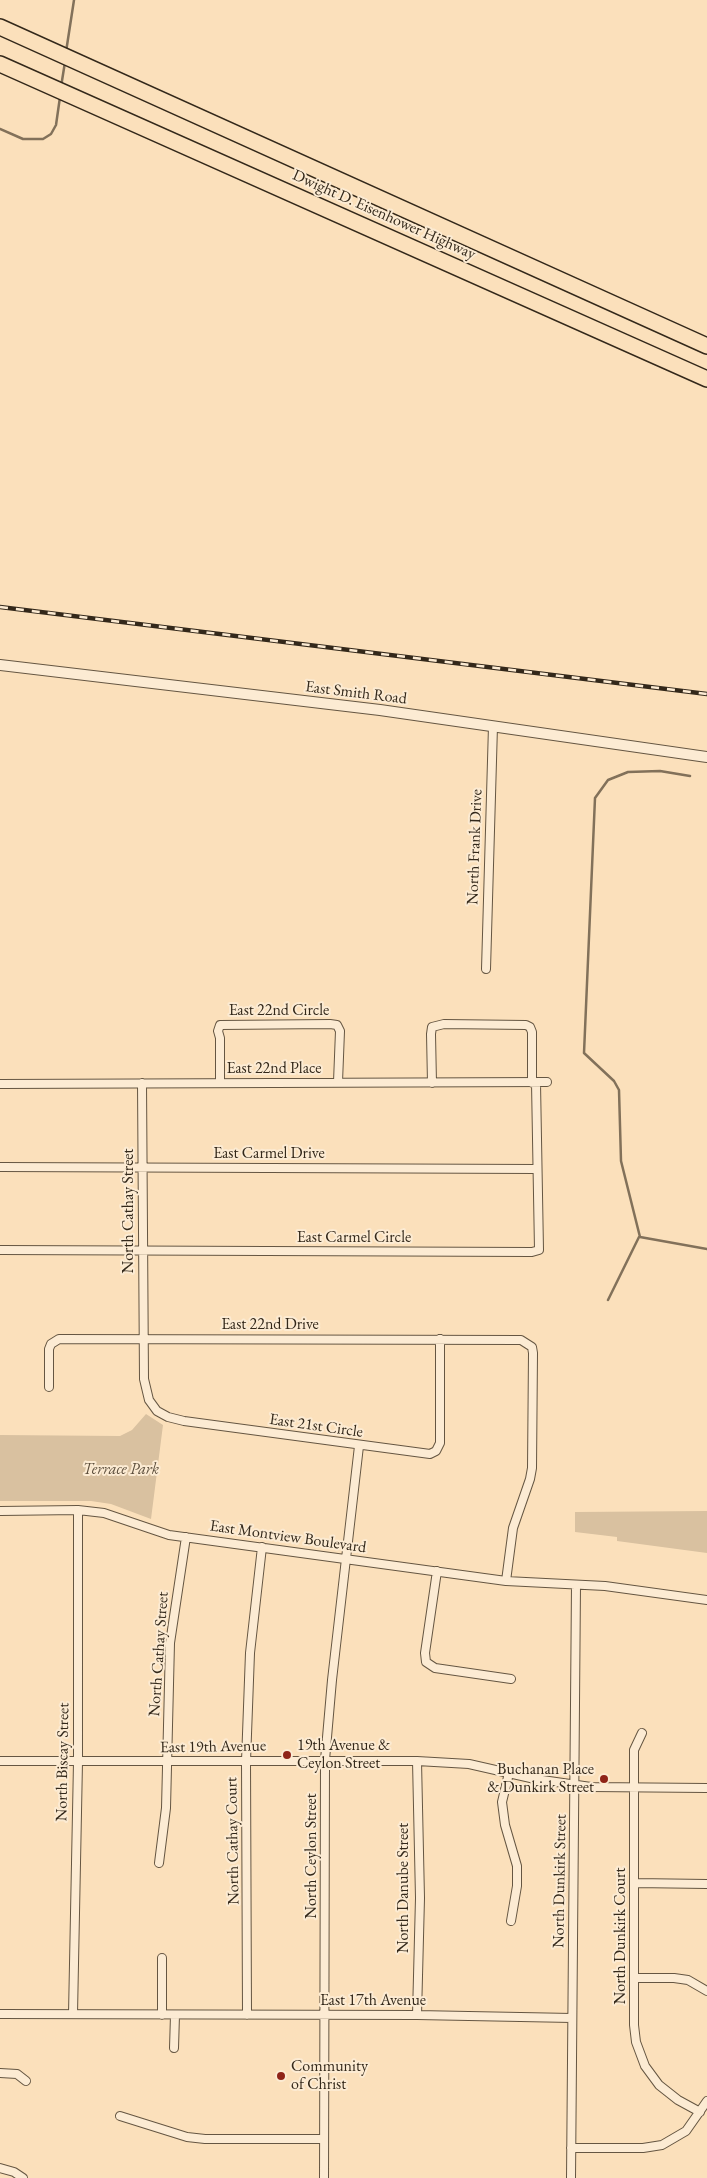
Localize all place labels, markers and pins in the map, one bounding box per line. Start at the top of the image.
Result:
place label: 19th Avenue & Ceylon Street [297,1736,390,1774]
marker: 19th Avenue & Ceylon Street [281,1749,293,1761]
place label: Buchanan Place & Dunkirk Street [487,1760,594,1798]
marker: Buchanan Place & Dunkirk Street [598,1773,610,1785]
place label: Community of Christ [291,2057,368,2095]
marker: Community of Christ [275,2070,287,2082]

